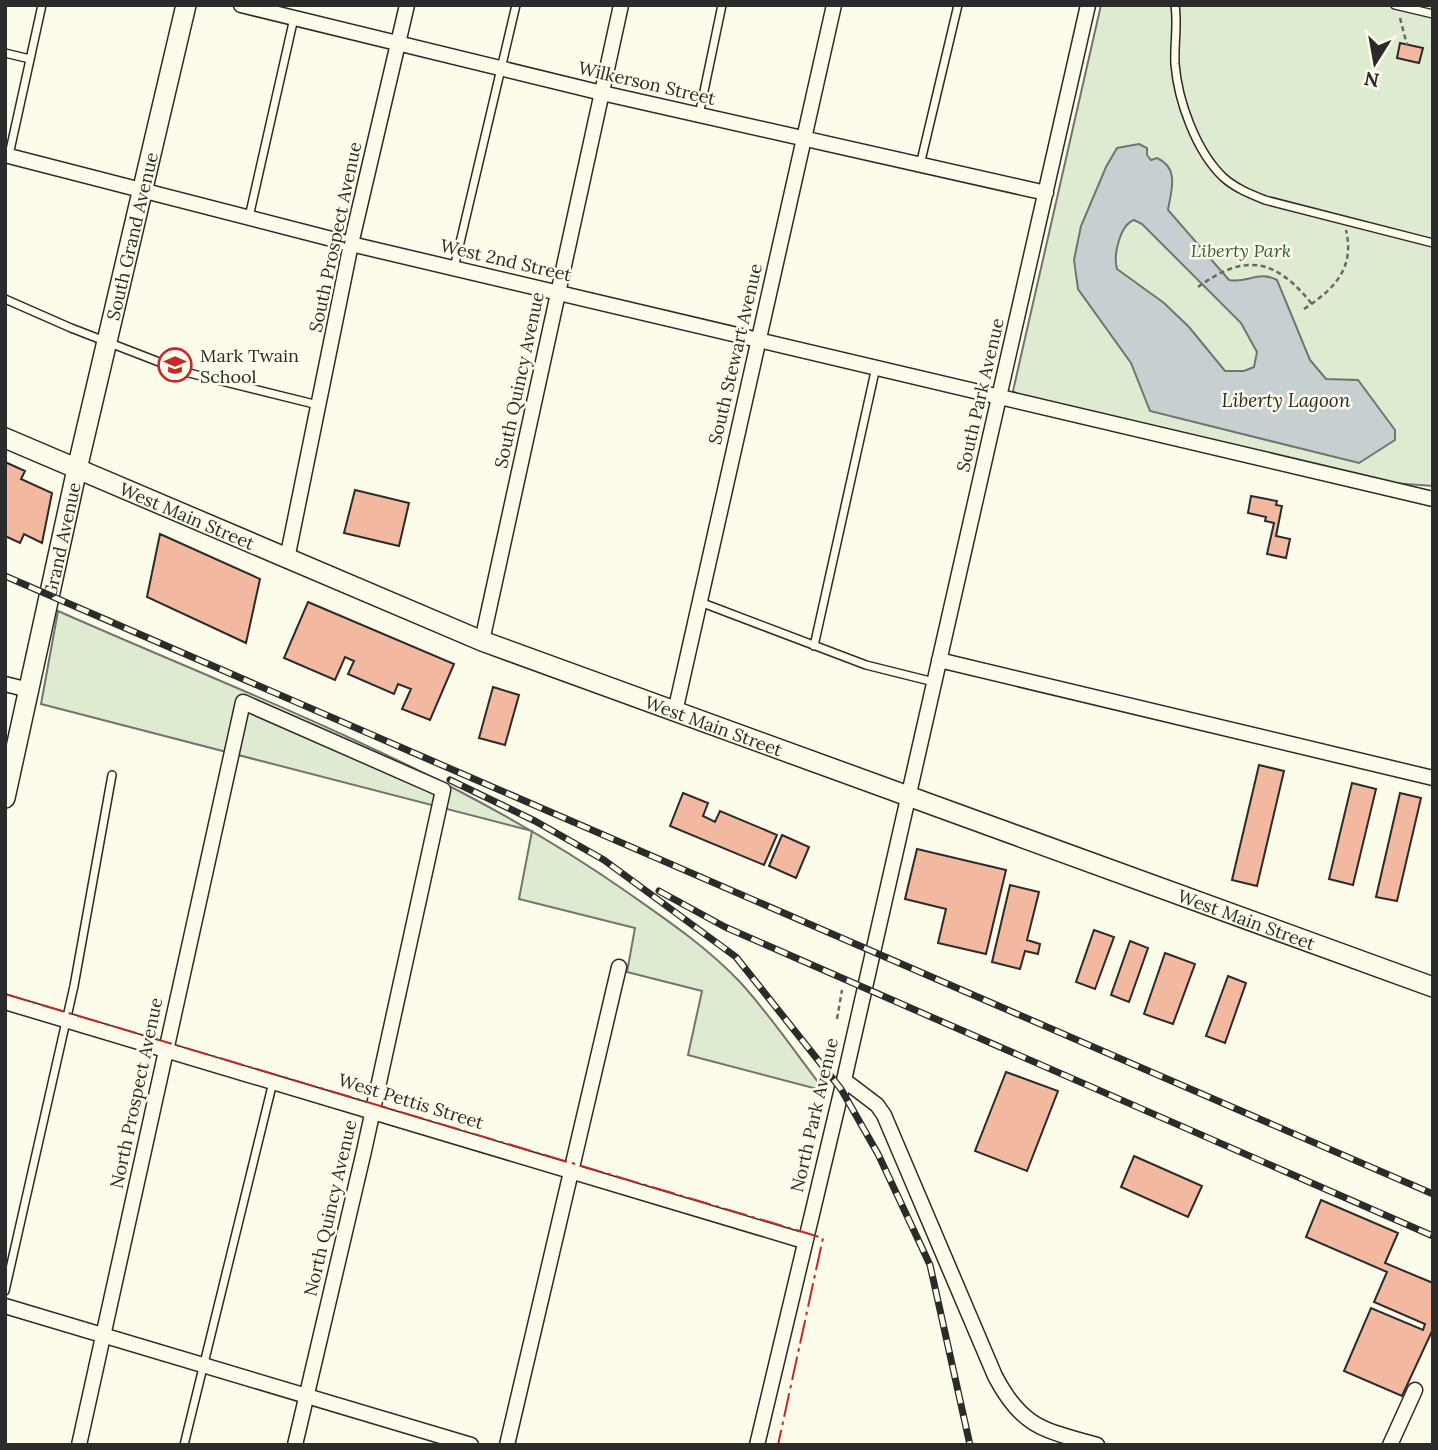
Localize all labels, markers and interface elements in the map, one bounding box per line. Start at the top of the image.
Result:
north arrow [1340,28,1410,98]
street label: Wilkerson Street [576,56,718,110]
text: N [1362,66,1381,93]
street label: South Prospect Avenue [304,139,366,334]
street label: South Grand Avenue [101,149,163,323]
street label: West 2nd Street [438,234,574,286]
park label: Liberty Park [1191,239,1291,262]
street label: South Stewart Avenue [703,261,767,447]
street label: South Quincy Avenue [489,289,549,470]
street label: South Park Avenue [951,316,1009,474]
place label: Mark Twain School [200,344,299,388]
school or university icon: Mark Twain School [156,346,194,384]
water label: Liberty Lagoon [1222,388,1351,412]
street label: West Main Street [116,477,258,554]
street label: Grand Avenue [38,480,85,600]
street label: West Main Street [642,690,786,761]
street label: West Main Street [1175,884,1319,955]
street label: North Prospect Avenue [105,995,168,1191]
street label: North Park Avenue [785,1035,843,1194]
street label: West Pettis Street [336,1068,486,1134]
street label: North Quincy Avenue [299,1117,362,1298]

